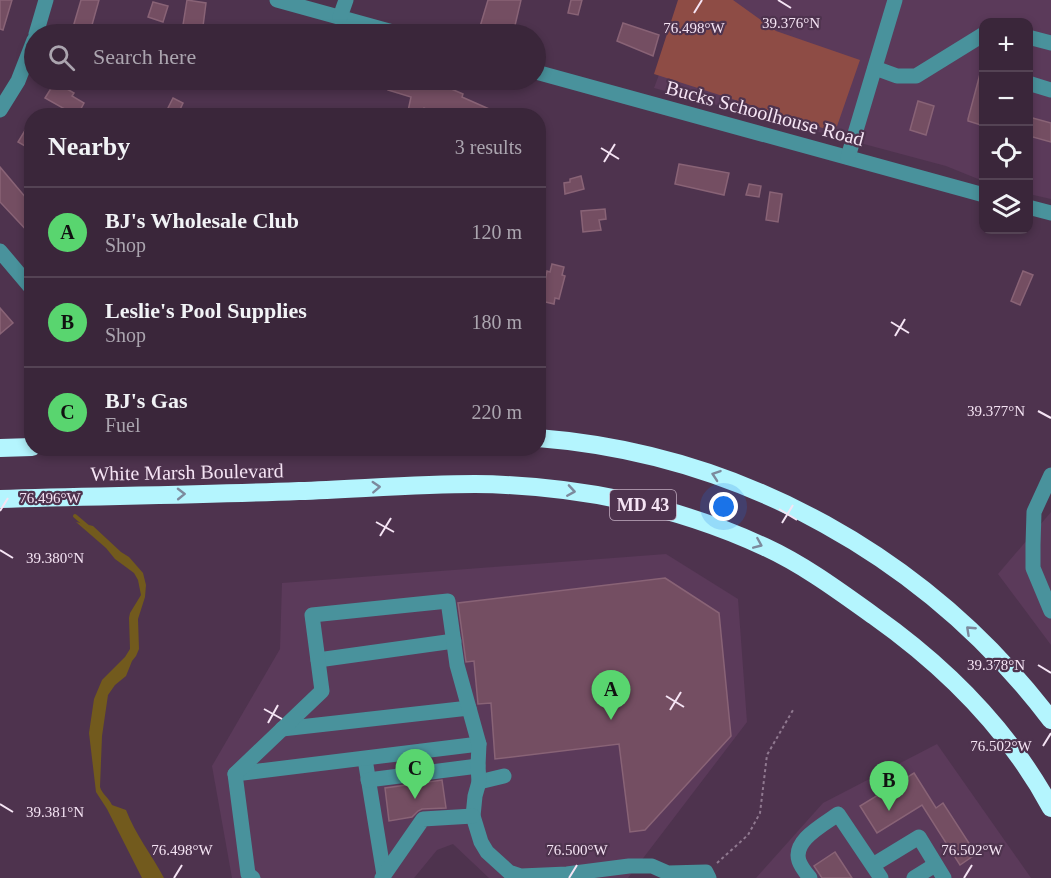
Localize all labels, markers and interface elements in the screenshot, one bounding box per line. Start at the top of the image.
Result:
text: 39.376°N [762,15,820,31]
map controls [979,18,1033,234]
button: + [979,18,1033,72]
text: 76.498°W [663,20,726,36]
search box [24,24,546,90]
icon: search [45,41,78,74]
text: Search here [93,44,196,69]
button: − [979,72,1033,126]
street label: Bucks Schoolhouse Road [663,76,867,150]
button: locate [979,126,1033,180]
text: Nearby [48,132,130,161]
text: 3 results [455,136,522,158]
button: layers [979,180,1033,234]
text: BJ's Wholesale Club [105,208,299,233]
text: A [60,221,75,243]
text: 120 m [471,221,522,243]
text: Shop [105,234,146,256]
text: Leslie's Pool Supplies [105,298,307,323]
text: B [61,311,74,333]
text: 180 m [471,311,522,333]
text: Shop [105,324,146,346]
text: BJ's Gas [105,388,188,413]
text: C [60,401,75,423]
text: 220 m [471,401,522,423]
text: 39.377°N [967,403,1025,419]
text: Fuel [105,414,141,436]
street label: White Marsh Boulevard [90,459,284,485]
one-way arrow [711,469,722,482]
one-way arrow [372,481,381,494]
one-way arrow [566,485,576,497]
one-way arrow [177,488,186,500]
text: 76.496°W [19,490,82,506]
road number: MD 43 [610,490,676,520]
your location [709,492,738,521]
one-way arrow [752,537,763,549]
text: 39.380°N [26,550,84,566]
one-way arrow [967,626,978,637]
text: 39.378°N [967,657,1025,673]
pin: A [592,670,630,720]
text: 76.502°W [970,738,1033,754]
pin: C [396,750,434,799]
pin: B [870,762,908,811]
text: 39.381°N [26,804,84,820]
text: 76.498°W [151,842,214,858]
text: 76.500°W [546,842,609,858]
text: 76.502°W [941,842,1004,858]

